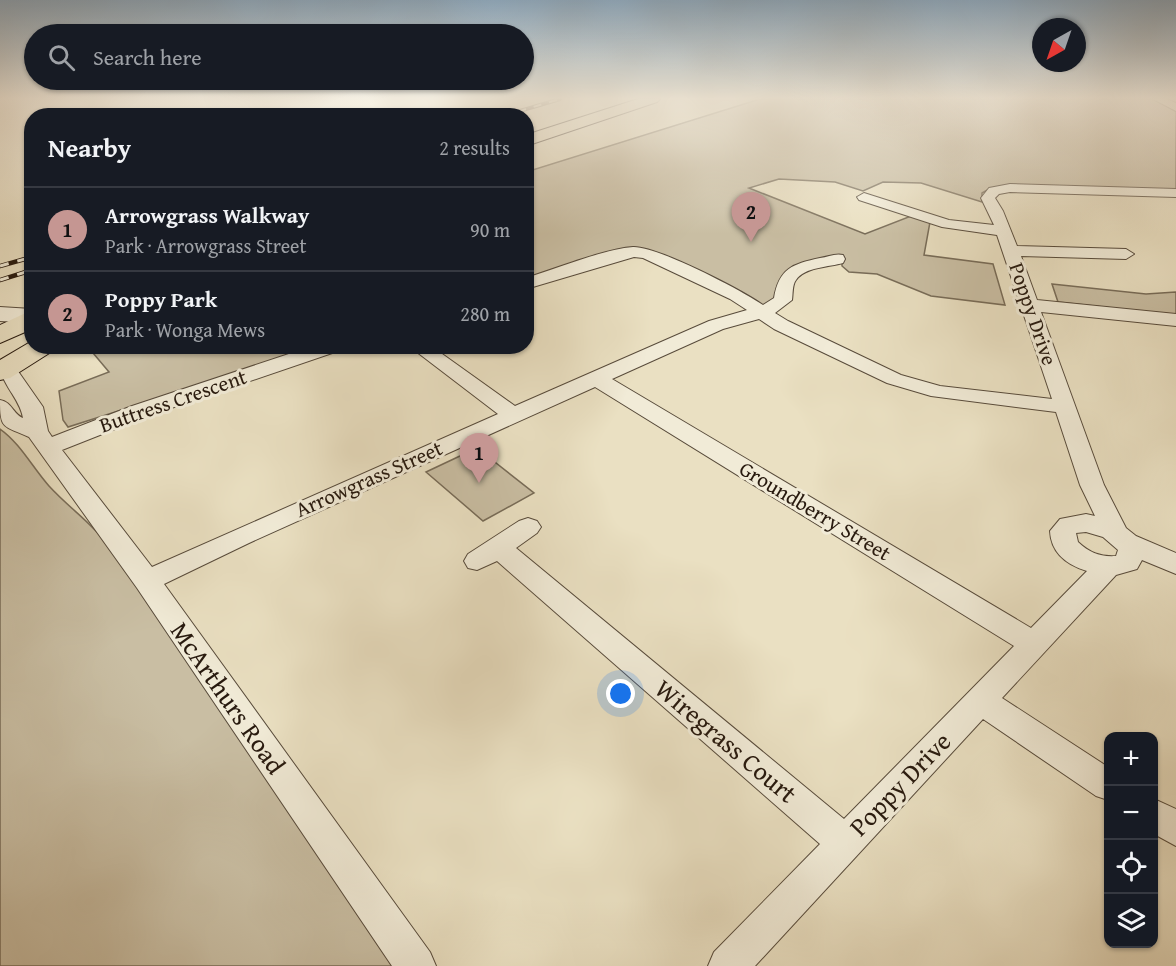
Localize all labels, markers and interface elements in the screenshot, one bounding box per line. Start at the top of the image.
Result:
north arrow [1032,18,1086,72]
search box [24,24,534,90]
icon: search [45,41,78,74]
text: Search here [93,41,202,73]
text: Nearby [48,128,131,167]
text: 2 results [439,133,510,162]
pin: 2 [732,192,771,242]
text: Arrowgrass Walkway [105,199,309,231]
text: 1 [62,215,73,244]
text: 90 m [470,215,510,244]
text: Park · Arrowgrass Street [105,231,306,260]
street label: Poppy Drive [1001,258,1066,370]
text: Poppy Park [105,283,217,315]
text: 2 [62,299,73,328]
text: 280 m [460,299,510,328]
text: Park · Wonga Mews [105,315,265,344]
street label: Buttress Crescent [95,361,251,440]
street label: Arrowgrass Street [290,432,448,525]
pin: 1 [460,434,498,483]
street label: Groundberry Street [734,453,897,568]
street label: McArthurs Road [161,613,296,782]
street label: Wiregrass Court [647,669,806,812]
your location [606,679,635,708]
street label: Poppy Drive [840,723,960,845]
map controls [1104,732,1158,948]
button: + [1104,732,1158,786]
button: − [1104,786,1158,840]
button: locate [1104,840,1158,894]
button: layers [1104,894,1158,948]

